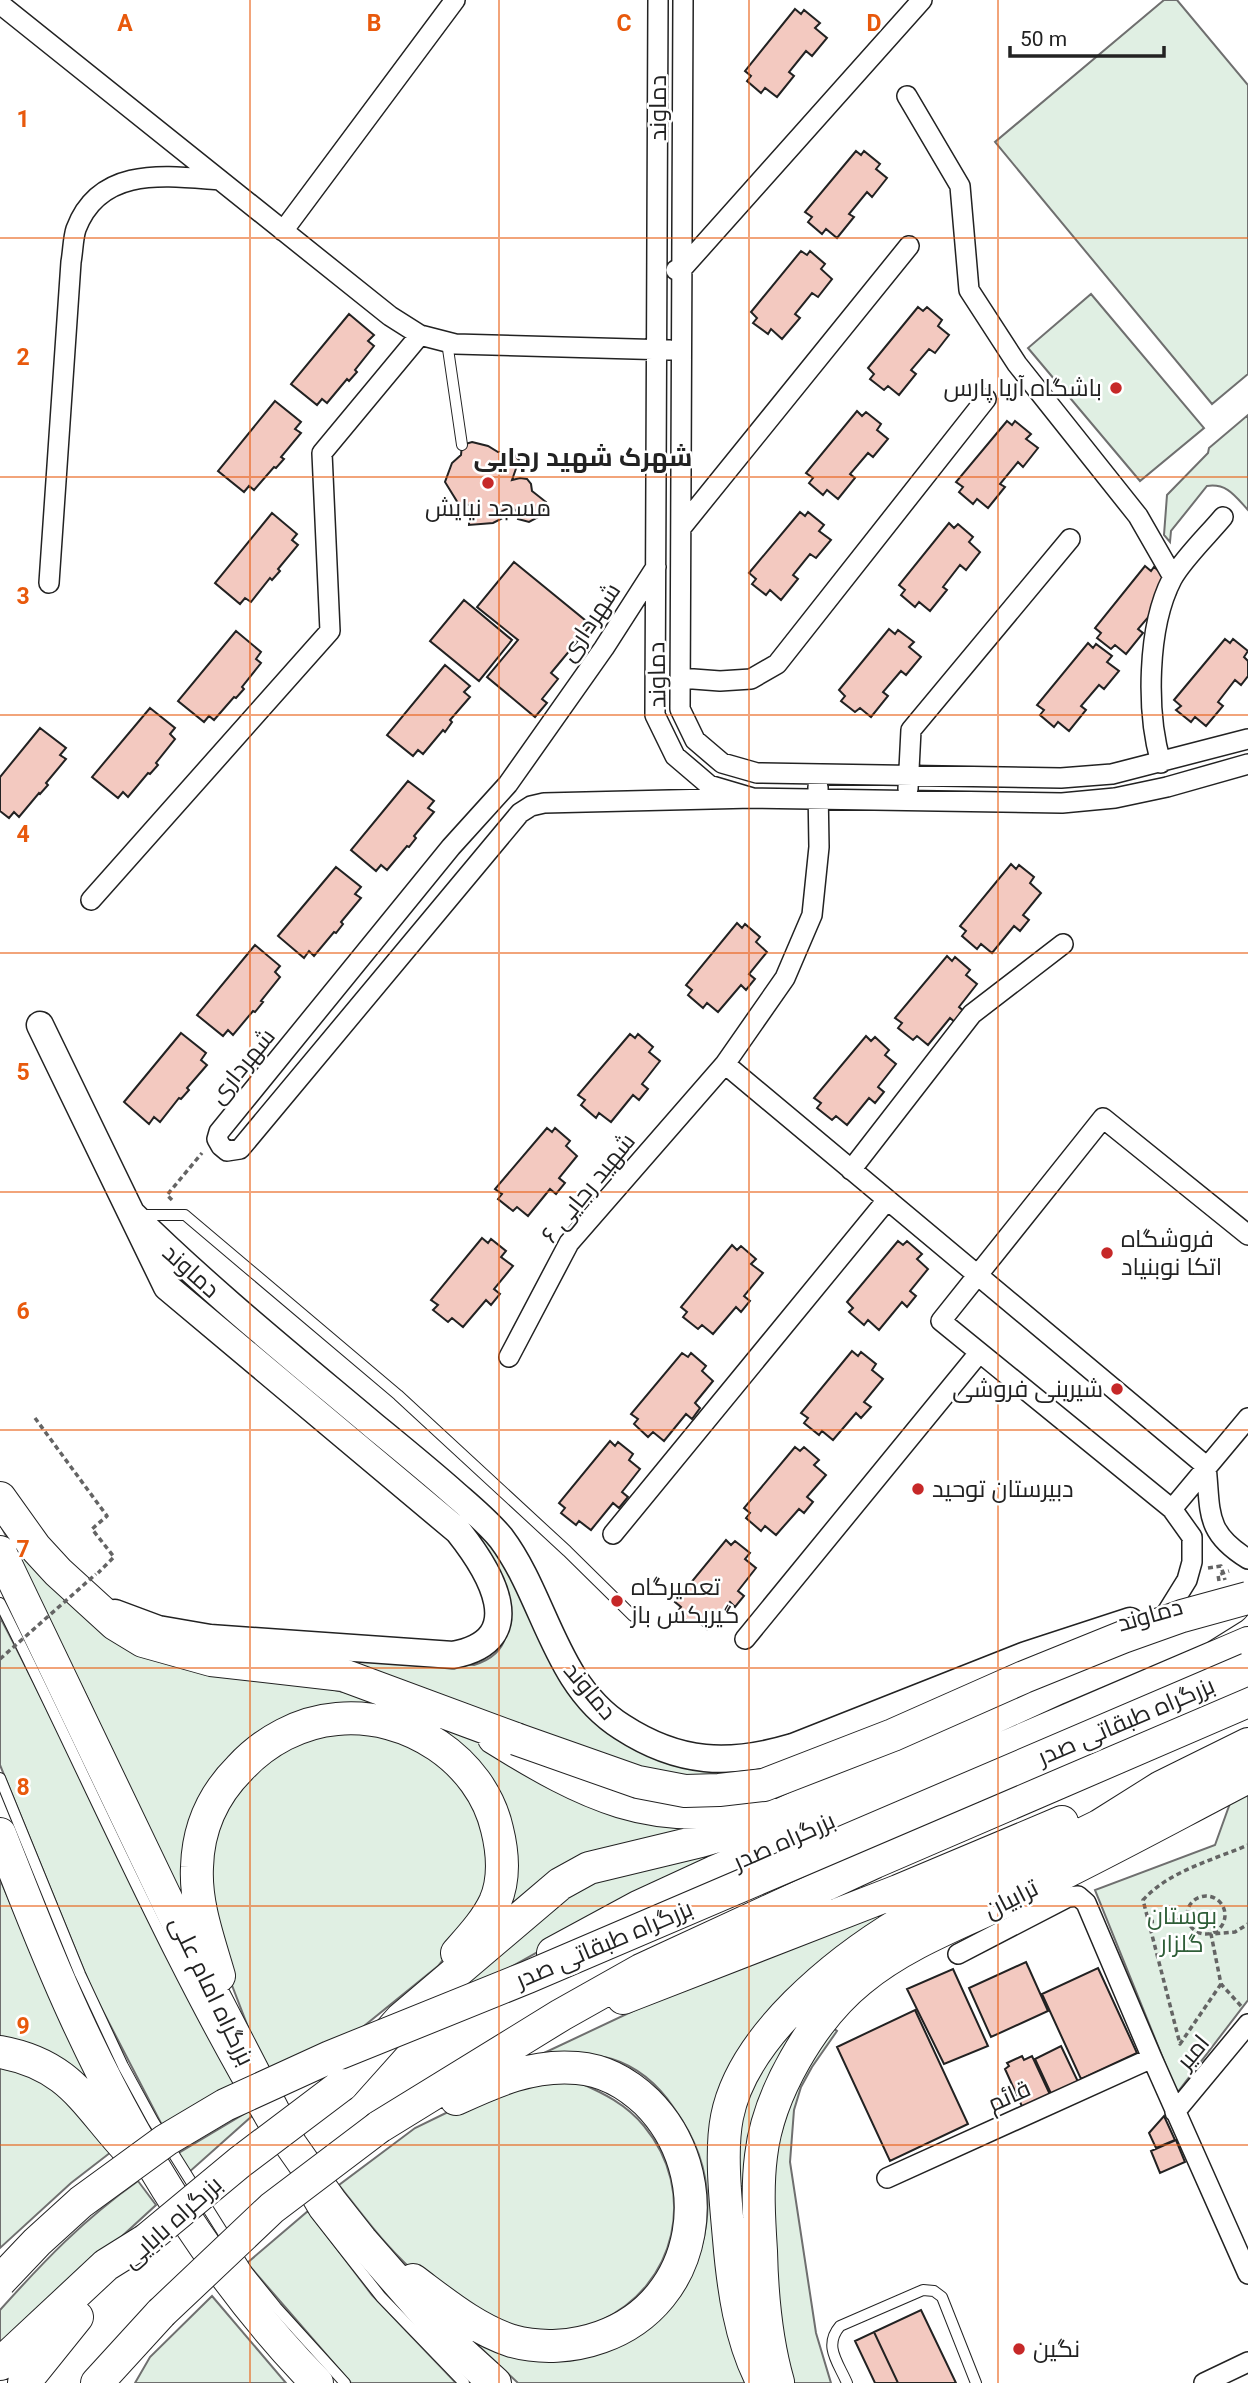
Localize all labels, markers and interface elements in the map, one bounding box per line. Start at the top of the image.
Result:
text: A [117,10,133,37]
text: B [367,10,381,37]
text: C [616,10,632,37]
text: D [867,10,881,37]
scale bar [1010,14,1164,58]
text: 50 m [1020,27,1067,51]
street label: دماوند [644,75,672,141]
text: 1 [16,106,30,133]
text: 2 [16,344,30,371]
place label: باشگاه آریا پارس [944,374,1102,404]
marker: باشگاه آریا پارس [1108,380,1124,396]
district label: شهرک شهید رجایی [474,442,692,473]
marker: مسجد نیایش [480,475,496,491]
place label: مسجد نیایش [425,494,551,522]
street label: شهرداری [554,577,626,667]
text: 3 [16,583,30,610]
street label: دماوند [642,642,672,708]
text: 4 [16,821,30,848]
street label: شهرداری [203,1023,281,1109]
text: 5 [16,1059,30,1086]
street label: شهید رجایی ۶ [535,1127,641,1249]
place label: فروشگاه اتکا نوبنیاد [1121,1225,1222,1281]
street label: دماوند [157,1238,225,1304]
marker: فروشگاه اتکا نوبنیاد [1099,1245,1115,1261]
text: 6 [16,1298,30,1325]
place label: شیرینی فروشی [952,1375,1103,1403]
marker: شیرینی فروشی [1109,1381,1125,1397]
place label: دبیرستان توحید [932,1475,1074,1503]
marker: دبیرستان توحید [910,1481,926,1497]
text: 7 [16,1536,30,1563]
place label: تعمیرگاه گیربکس باز [629,1573,739,1629]
street label: دماوند [1114,1592,1186,1638]
marker: تعمیرگاه گیربکس باز [609,1593,625,1609]
street label: دماوند [558,1657,622,1725]
street label: بزرگراه طبقاتی صدر [1031,1671,1219,1772]
text: 8 [16,1774,30,1801]
street label: بزرگراه صدر [727,1806,839,1877]
street label: ترابیان [979,1873,1043,1924]
street label: بزرگراه طبقاتی صدر [509,1894,697,1995]
park label: بوستان گلزار [1147,1902,1217,1958]
street label: بزرگراه امام علی [162,1912,260,2071]
text: 9 [16,2013,30,2040]
street label: امیر [1169,2029,1215,2076]
street label: قائم [983,2074,1036,2120]
street label: بزرگراه بابایی [116,2170,228,2274]
place label: نگین [1033,2335,1080,2363]
marker: نگین [1011,2341,1027,2357]

